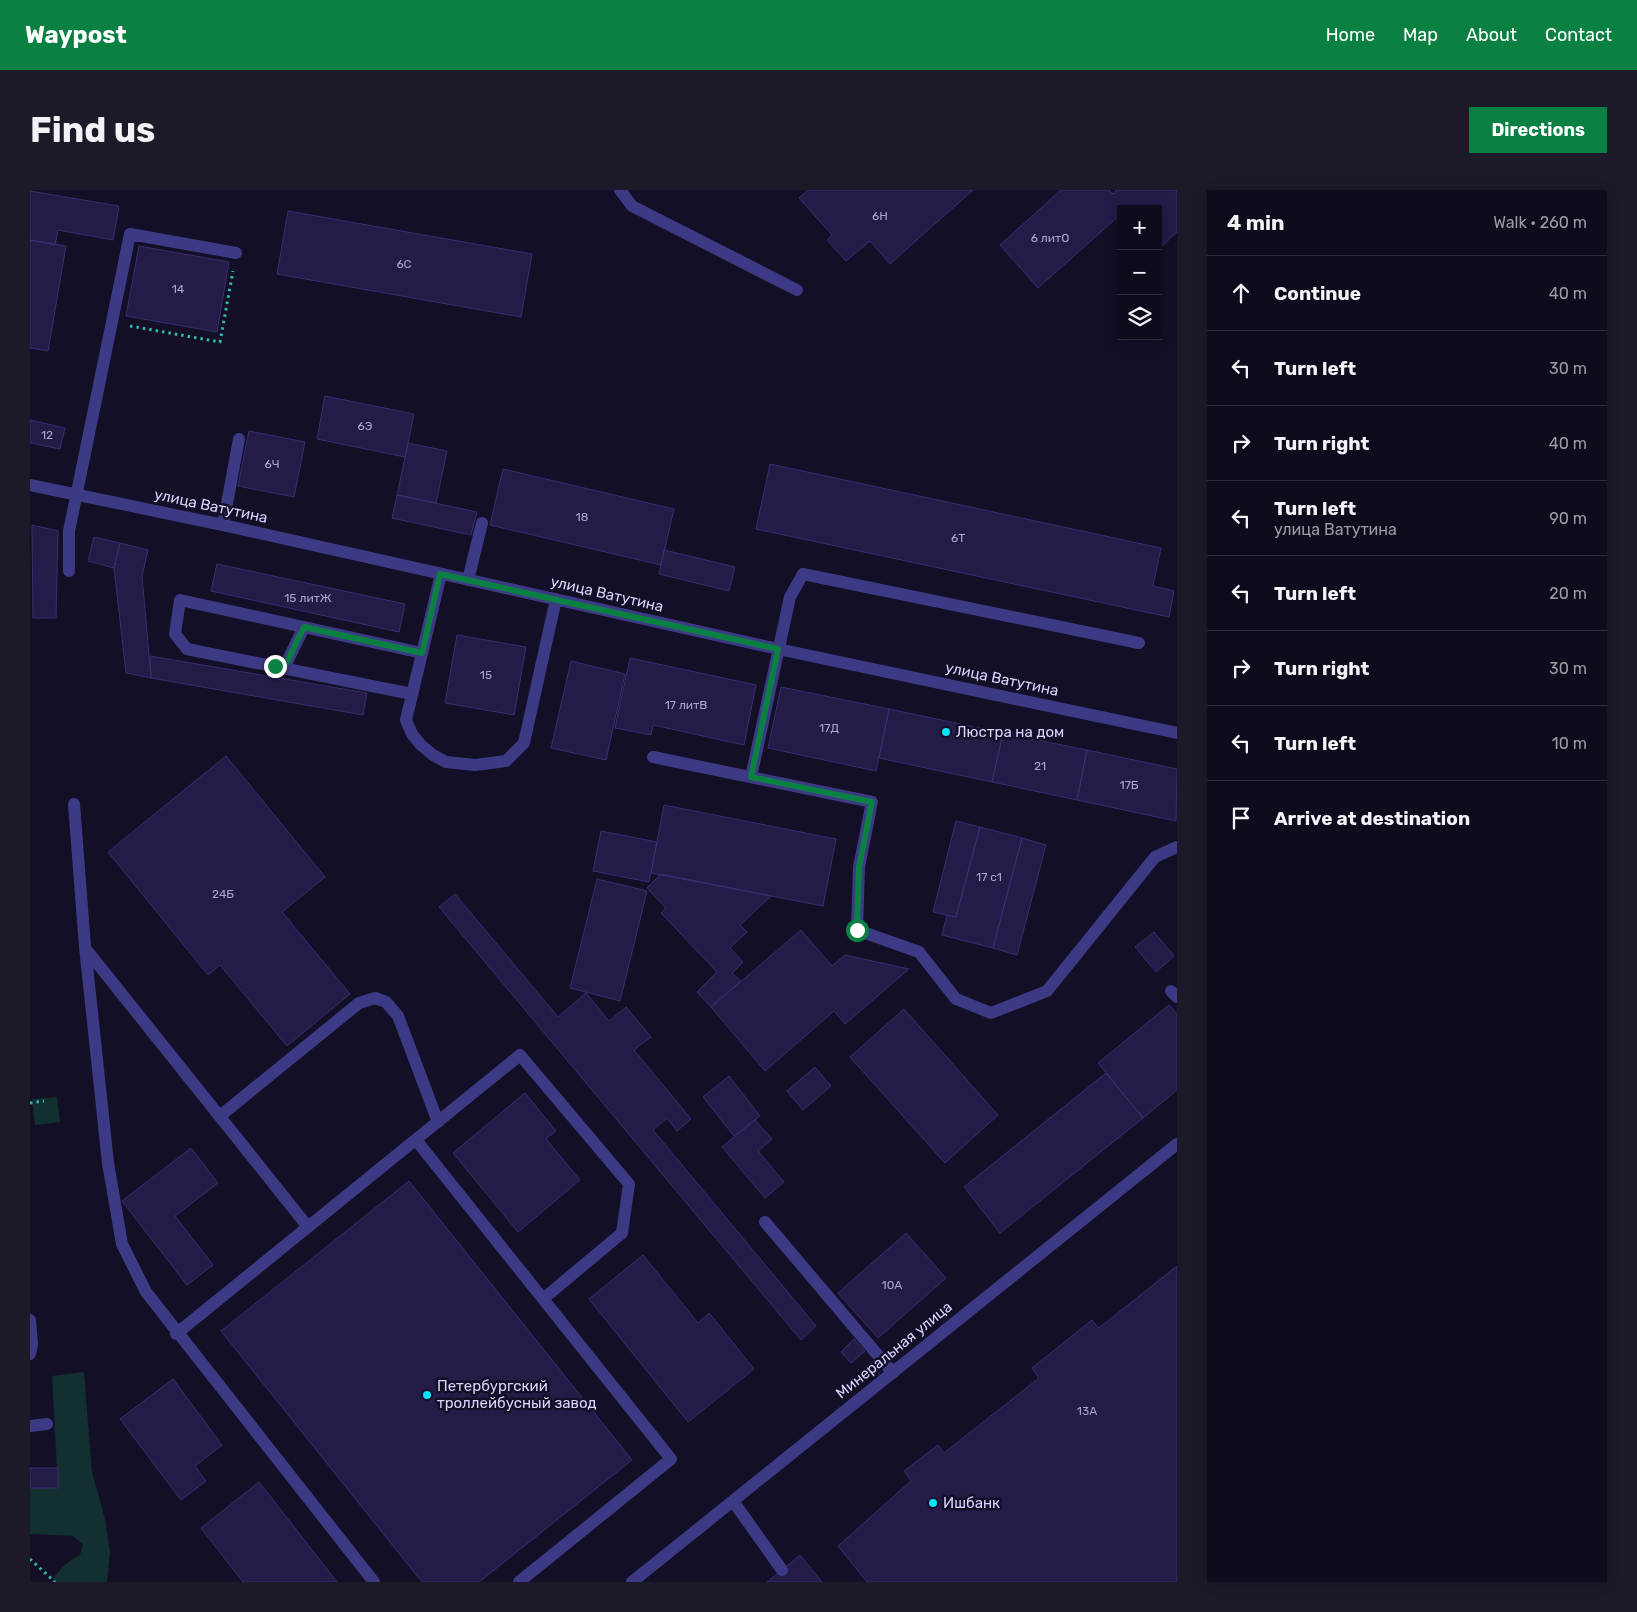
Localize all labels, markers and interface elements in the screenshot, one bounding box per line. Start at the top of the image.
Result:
text: Waypost [25,21,127,49]
text: Home [1326,24,1375,46]
text: Map [1403,24,1438,46]
text: About [1466,24,1517,46]
text: Contact [1545,24,1612,46]
button: Directions [1469,107,1607,153]
text: Find us [30,109,155,151]
map controls [1117,205,1162,340]
button: + [1117,205,1162,250]
house number: 6Н [872,209,888,223]
text: 4 min [1227,210,1285,235]
text: Walk · 260 m [1493,213,1587,232]
house number: 6 литО [1031,231,1069,245]
button: − [1117,250,1162,295]
house number: 6С [396,257,412,271]
icon: ahead [1227,279,1255,307]
house number: 14 [172,282,185,296]
text: Continue [1274,282,1361,305]
text: 40 m [1549,284,1587,303]
button: layers [1117,295,1162,340]
icon: left [1227,354,1255,382]
text: Turn left [1274,357,1356,380]
text: 30 m [1549,359,1587,378]
house number: 6Э [358,419,372,433]
house number: 12 [41,428,53,442]
icon: right [1227,429,1255,457]
text: Turn right [1274,432,1369,455]
text: 40 m [1549,434,1587,453]
house number: 6Ч [264,457,280,471]
street label: улица Ватутина [153,485,269,527]
text: Turn left [1274,497,1356,520]
icon: left [1227,504,1255,532]
text: 90 m [1549,509,1587,528]
house number: 18 [576,510,588,524]
text: улица Ватутина [1274,520,1397,539]
house number: 6Т [951,531,965,545]
street label: улица Ватутина [549,572,665,616]
icon: left [1227,579,1255,607]
text: Turn left [1274,582,1356,605]
text: 20 m [1549,584,1587,603]
house number: 15 литЖ [284,591,332,605]
icon: right [1227,654,1255,682]
route end [264,655,287,678]
text: Turn right [1274,657,1369,680]
street label: улица Ватутина [944,658,1060,700]
text: 30 m [1549,659,1587,678]
house number: 15 [480,668,492,682]
house number: 17 литВ [665,698,707,712]
house number: 17Д [819,721,839,735]
place label: Люстра на дом [956,723,1064,741]
marker: Люстра на дом [940,726,952,738]
icon: left [1227,729,1255,757]
text: Turn left [1274,732,1356,755]
text: 10 m [1552,734,1587,753]
house number: 21 [1034,759,1046,773]
house number: 17Б [1120,778,1139,792]
icon: arrive [1227,804,1255,832]
text: Arrive at destination [1274,807,1470,830]
house number: 17 с1 [976,870,1002,884]
house number: 24Б [212,887,234,901]
route start [846,919,869,942]
house number: 10А [882,1278,902,1292]
street label: Минеральная улица [832,1298,956,1402]
place label: Петербургский троллейбусный завод [437,1377,597,1412]
marker: Петербургский троллейбусный завод [421,1389,433,1401]
house number: 13А [1077,1404,1097,1418]
place label: Ишбанк [943,1494,1000,1512]
marker: Ишбанк [927,1497,939,1509]

